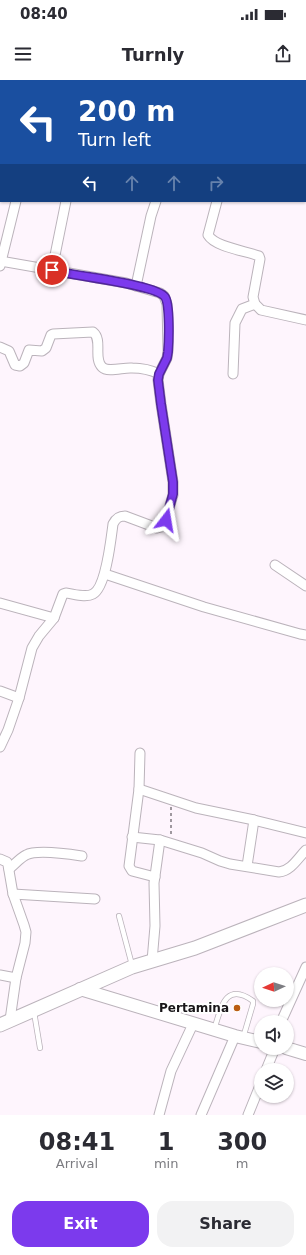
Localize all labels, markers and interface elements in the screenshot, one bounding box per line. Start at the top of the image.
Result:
text: 08:40 [20,5,68,23]
icon: menu [12,43,34,65]
icon: share [272,43,294,65]
text: Turnly [122,44,184,65]
text: 200 m [78,95,175,128]
icon: left [12,96,64,148]
text: Turn left [78,129,151,150]
icon: left [79,172,101,194]
icon: ahead [121,172,143,194]
icon: ahead [163,172,185,194]
icon: right [205,172,227,194]
pin [35,253,69,287]
icon: arrive [41,259,63,281]
position arrow [145,499,187,541]
north arrow [254,967,294,1007]
map controls [254,967,294,1103]
place label: Pertamina [159,1001,229,1015]
marker: Pertamina [232,1003,242,1013]
button: sound [254,1015,294,1055]
button: layers [254,1063,294,1103]
text: 08:41 [39,1128,115,1156]
text: 1 [158,1128,174,1156]
text: 300 [217,1128,267,1156]
text: Arrival [56,1156,98,1171]
text: min [154,1156,178,1171]
text: m [236,1156,249,1171]
button: Exit [12,1201,149,1247]
button: Share [157,1201,294,1247]

